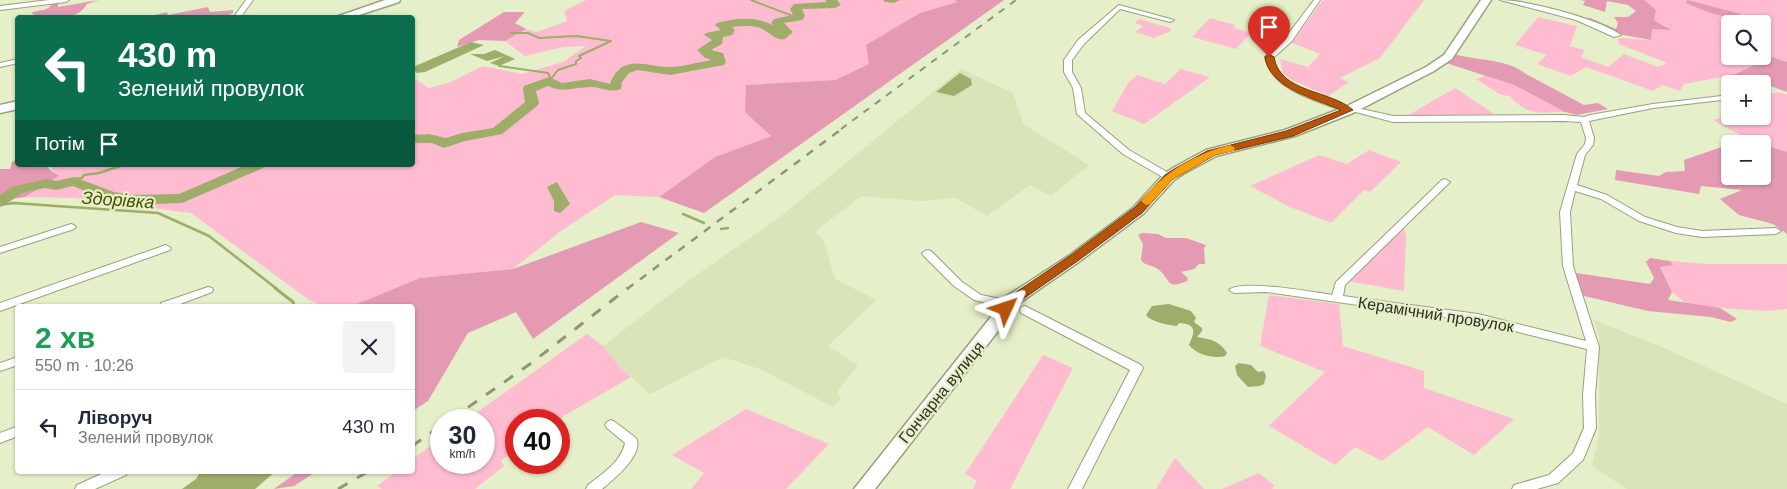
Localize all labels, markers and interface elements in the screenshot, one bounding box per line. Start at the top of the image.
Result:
pin [1248,6,1290,57]
icon: arrive [1255,13,1283,41]
map controls [1721,15,1771,185]
button: search [1721,15,1771,65]
icon: left [35,35,100,100]
text: 430 m [118,35,217,74]
button: + [1721,75,1771,125]
text: Зелений провулок [118,76,304,101]
icon: arrive [95,130,123,158]
text: Потім [35,133,85,154]
button: − [1721,135,1771,185]
water label: Здорівка [81,187,155,213]
position arrow [979,282,1031,334]
street label: Керамічний провулок [1357,294,1516,335]
text: 2 хв [35,321,95,354]
button: close [343,321,395,373]
street label: Гончарна вулиця [895,338,987,446]
text: 550 m · 10:26 [35,357,134,374]
text: Ліворуч [78,407,153,428]
speed limit sign: 40 [505,409,570,474]
icon: left [35,413,63,441]
text: 430 m [342,416,395,437]
text: 30 [449,421,476,449]
text: Зелений провулок [78,429,213,446]
text: km/h [449,447,476,461]

